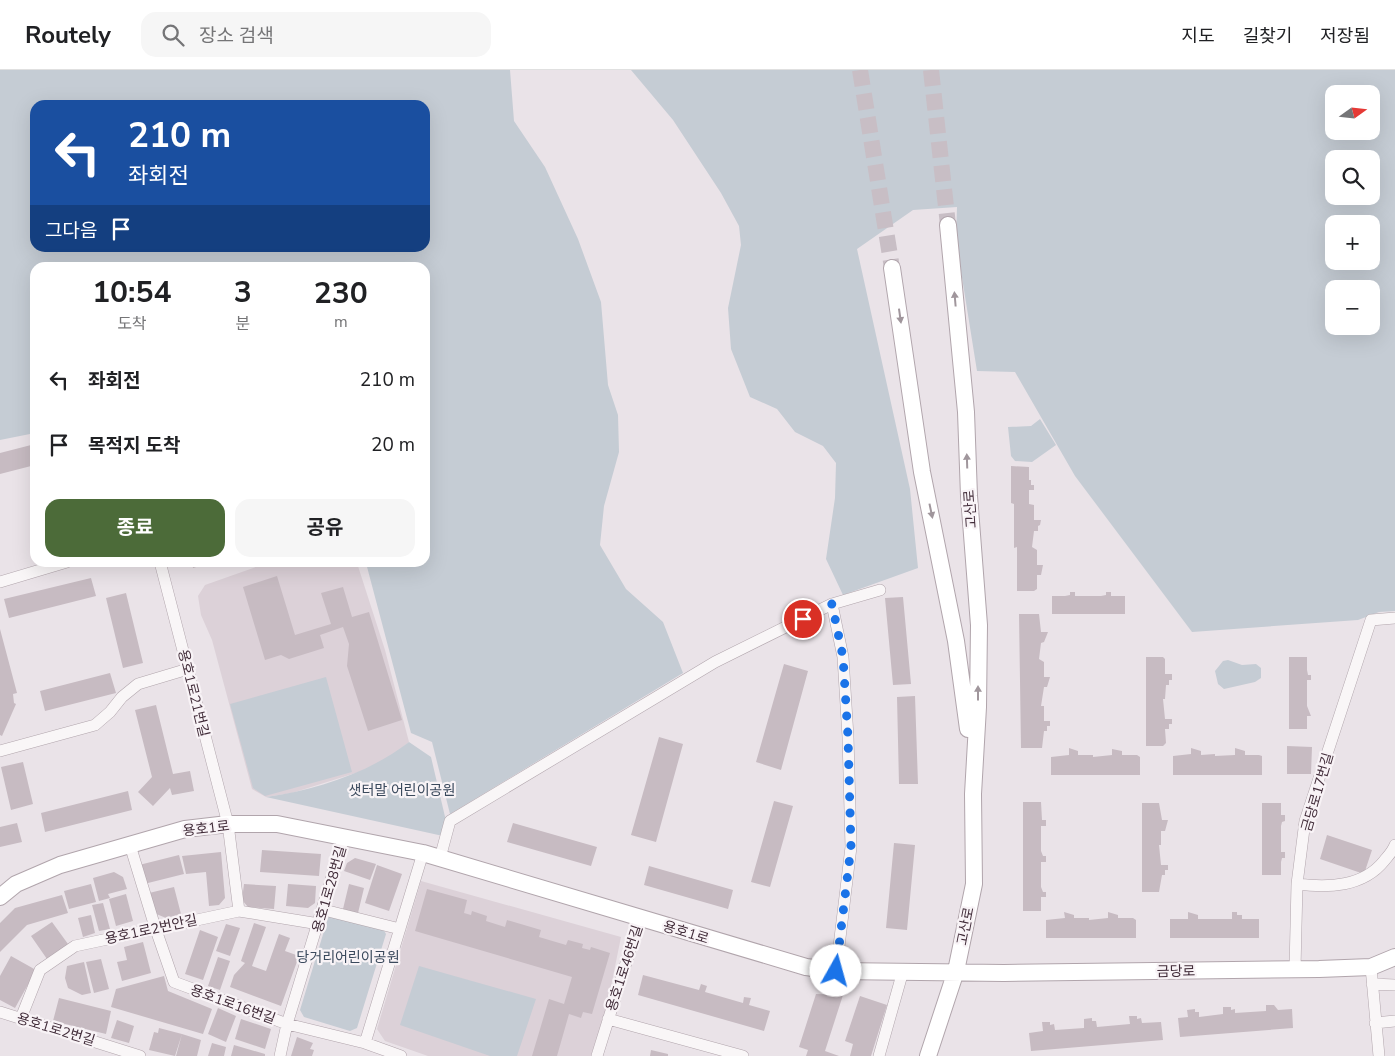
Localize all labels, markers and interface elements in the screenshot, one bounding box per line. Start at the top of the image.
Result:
search box [141,12,491,57]
text: Routely [25,19,111,51]
icon: search [159,21,187,49]
text: 장소 검색 [199,23,274,49]
text: 지도 [1182,24,1215,48]
text: 길찾기 [1243,24,1292,48]
text: 저장됨 [1320,24,1370,48]
north arrow [1325,85,1380,140]
map controls [1325,85,1380,335]
text: 210 m [128,112,231,159]
icon: left [45,120,110,185]
button: search [1325,150,1380,205]
text: 좌회전 [128,161,189,191]
icon: arrive [107,215,135,243]
button: + [1325,215,1380,270]
text: 그다음 [45,218,97,244]
text: 10:54 [92,272,172,313]
text: 3 [234,272,252,313]
text: 230 [314,273,368,314]
button: − [1325,280,1380,335]
one-way arrow [951,290,959,306]
one-way arrow [896,309,904,325]
text: m [334,311,348,333]
text: 도착 [117,313,147,335]
text: 분 [235,313,250,335]
icon: left [45,366,73,394]
text: 210 m [360,367,415,393]
text: 좌회전 [88,368,140,394]
icon: arrive [45,431,73,459]
text: 20 m [371,432,415,458]
text: 목적지 도착 [88,433,181,459]
one-way arrow [963,452,971,468]
street label: 고산로 [960,489,981,529]
button: 종료 [45,499,225,557]
button: 공유 [235,499,415,557]
one-way arrow [927,504,935,520]
pin [782,598,824,640]
icon: arrive [789,605,817,633]
street label: 용호1로21번길 [173,647,214,739]
one-way arrow [974,684,982,700]
street label: 금당로17번길 [1297,750,1338,834]
park label: 샛터말 어린이공원 [349,781,455,800]
street label: 용호1로 [182,816,231,841]
street label: 용호1로28번길 [308,843,351,935]
street label: 고산로 [952,905,979,947]
street label: 용호1로2번안길 [103,910,199,949]
street label: 용호1로 [661,917,711,948]
street label: 용호1로46번길 [602,923,647,1014]
position arrow [809,944,861,996]
park label: 당거리어린이공원 [296,948,400,967]
street label: 금당로 [1157,962,1196,981]
street label: 용호1로16번길 [187,980,278,1029]
street label: 용호1로2번길 [14,1009,97,1050]

